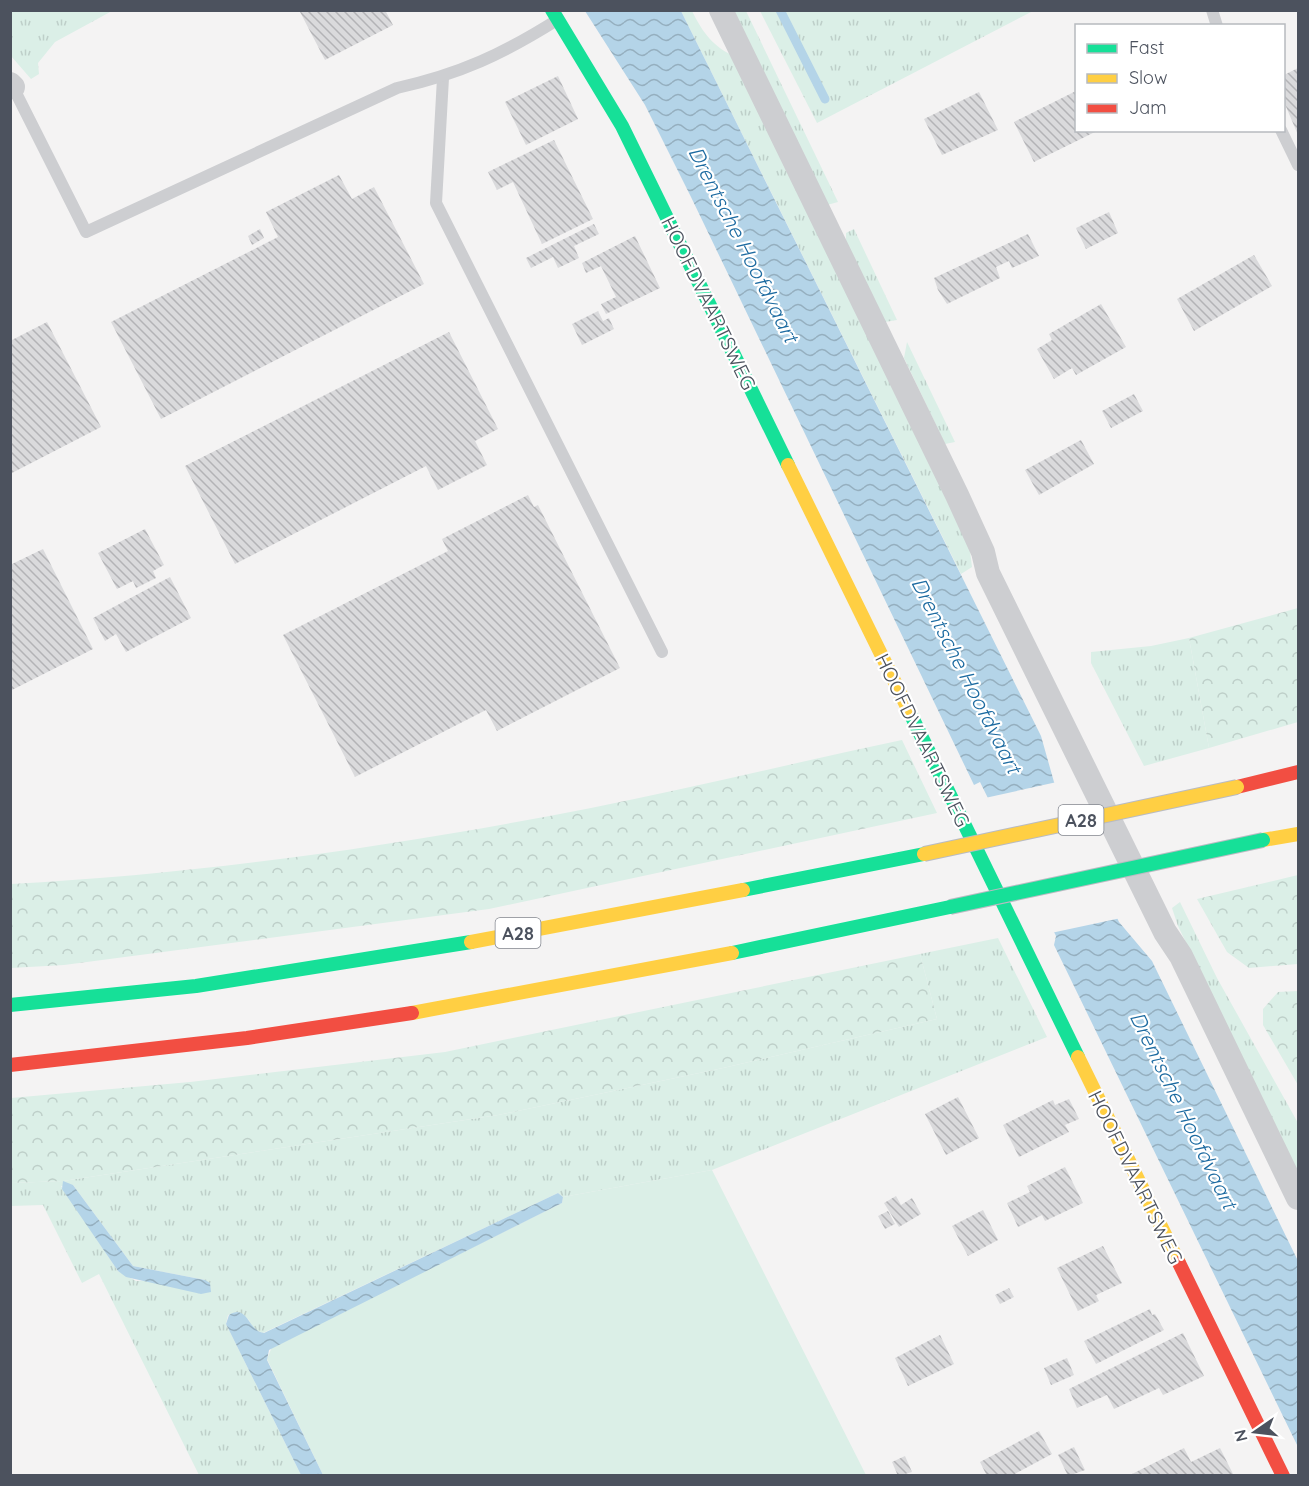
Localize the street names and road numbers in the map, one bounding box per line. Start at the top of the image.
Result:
street label: HOOFDVAARTSWEG [656,212,762,394]
street label: HOOFDVAARTSWEG [870,649,976,831]
road number: A28 [1058,805,1104,835]
road number: A28 [496,918,540,948]
street label: HOOFDVAARTSWEG [1083,1086,1189,1268]

